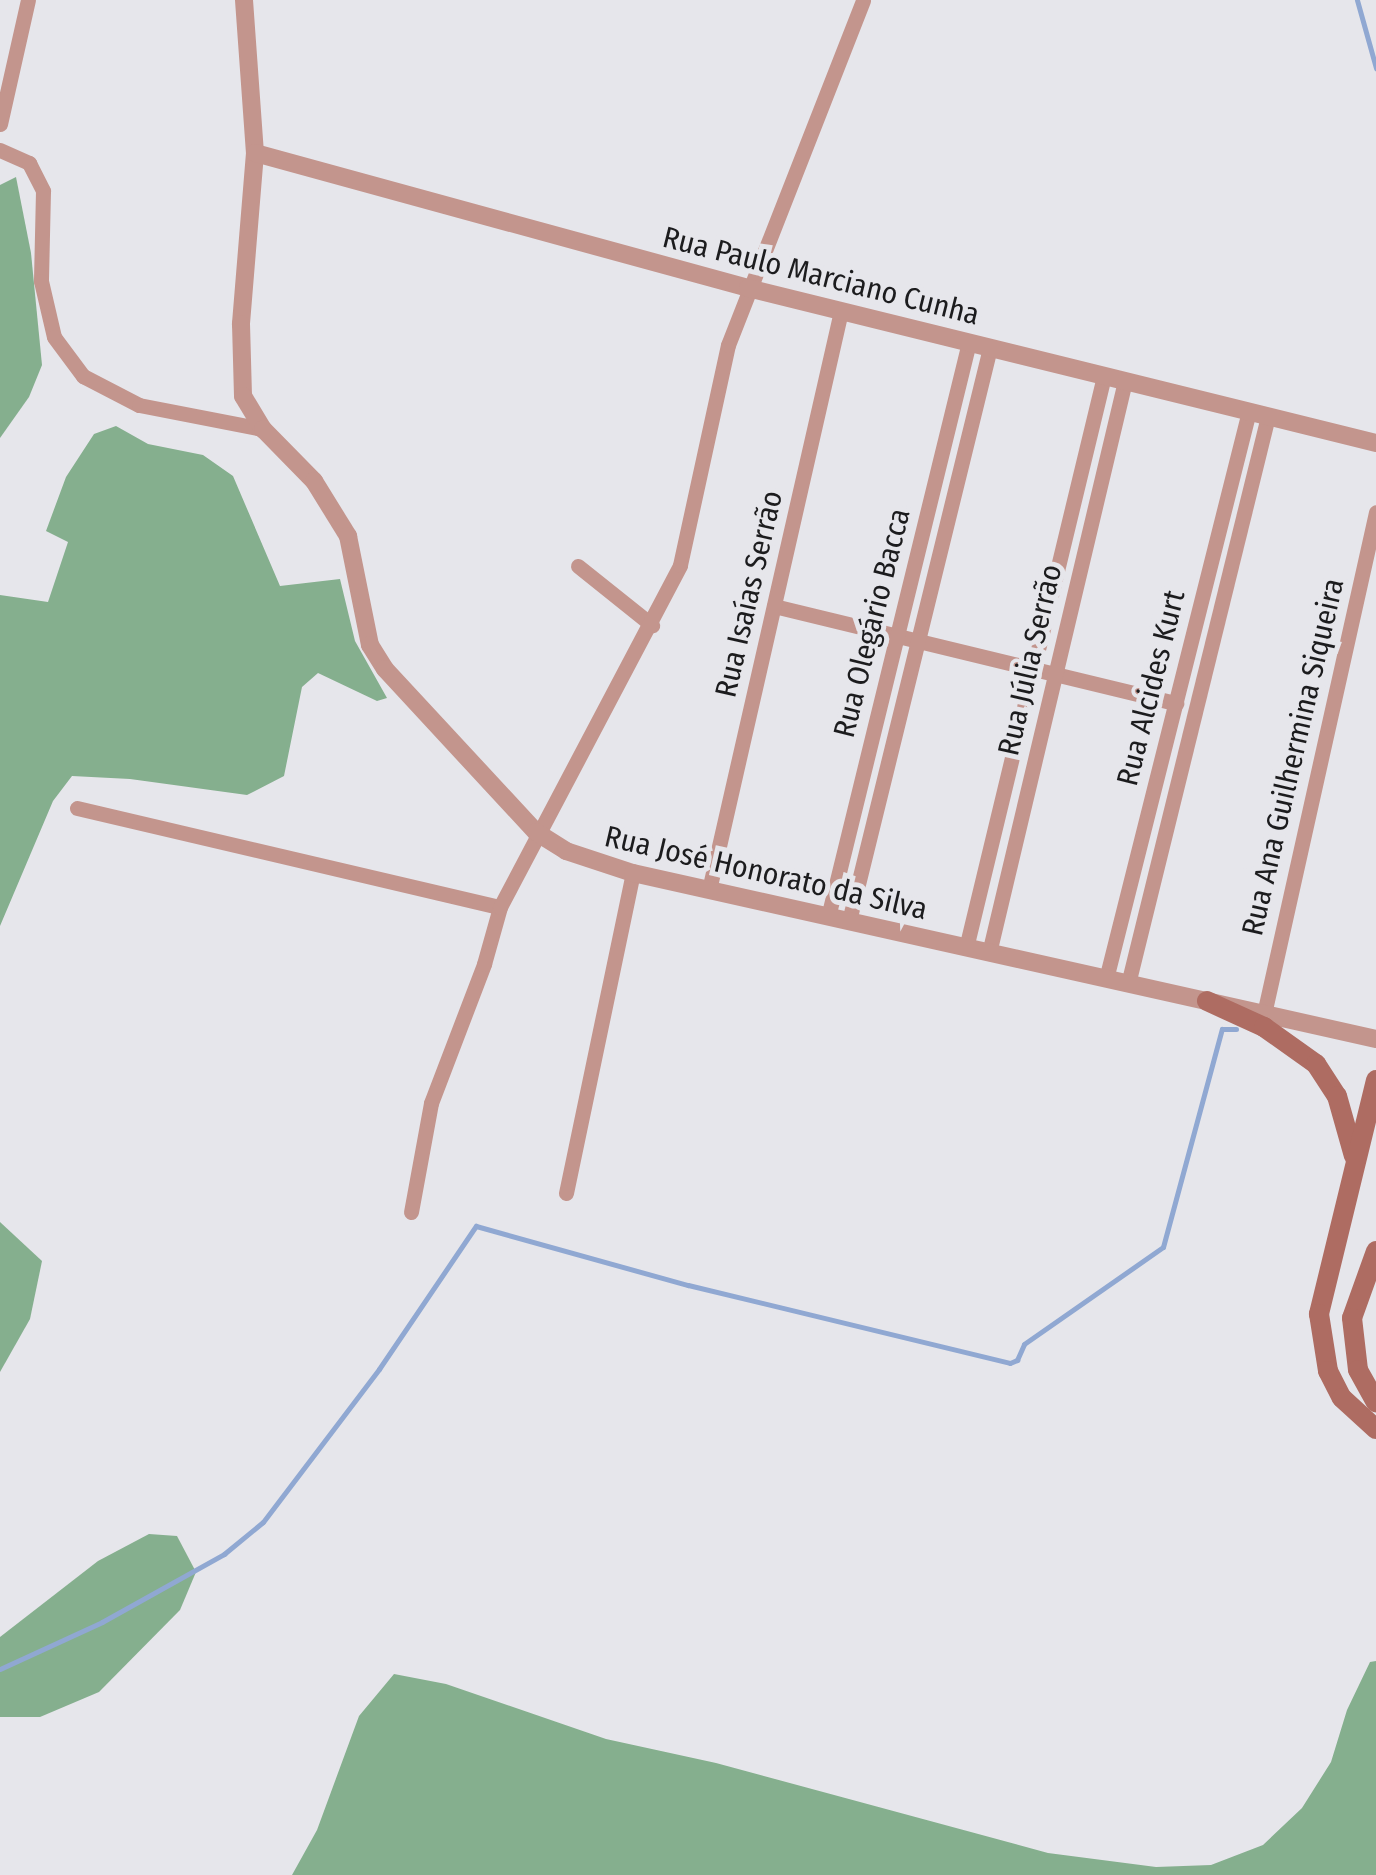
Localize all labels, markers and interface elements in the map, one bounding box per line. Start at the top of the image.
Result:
street label: Rua Paulo Marciano Cunha [659,219,983,333]
street label: Rua Isaías Serrão [708,487,790,701]
street label: Rua Olegário Bacca [826,505,918,741]
street label: Rua Júlia Serrão [991,561,1069,759]
street label: Rua Ana Guilhermina Siqueira [1234,575,1352,939]
street label: Rua Alcides Kurt [1109,587,1193,789]
street label: Rua José Honorato da Silva [601,818,931,928]

